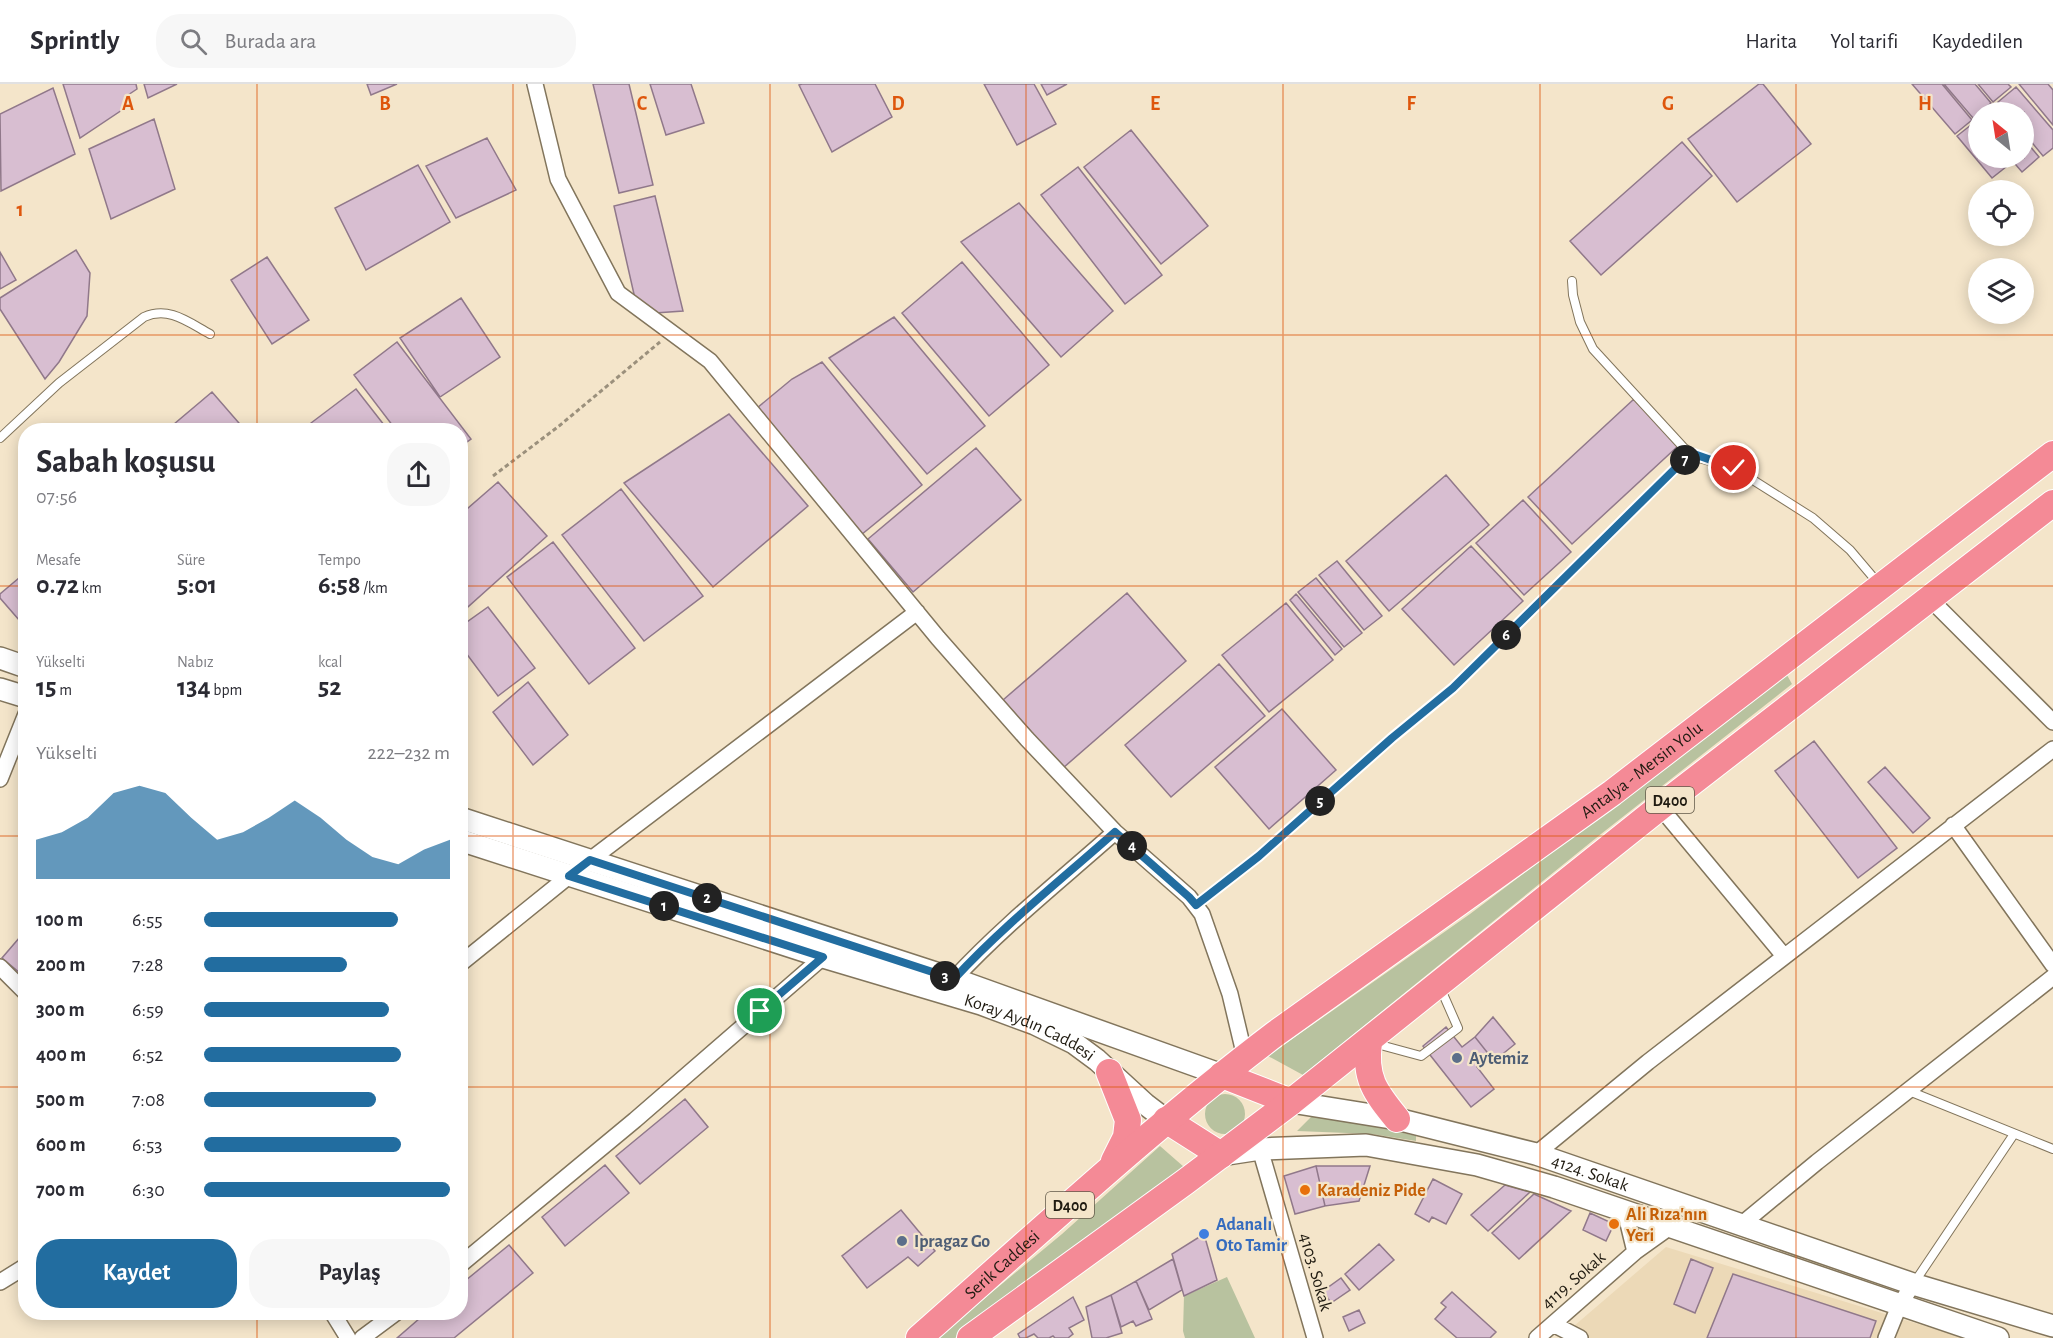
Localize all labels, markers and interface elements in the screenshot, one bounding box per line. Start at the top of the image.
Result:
search box [156,14,576,68]
icon: search [177,25,210,58]
text: Sprintly [30,27,120,55]
text: Burada ara [225,30,317,52]
text: Harita [1745,31,1797,52]
text: Yol tarifi [1830,31,1898,52]
text: Kaydedilen [1931,31,2023,52]
text: A [122,94,134,114]
text: B [379,94,391,114]
text: C [637,94,648,114]
text: D [891,94,905,114]
text: E [1150,94,1160,114]
text: F [1406,94,1416,114]
text: G [1662,94,1674,114]
text: H [1918,94,1932,114]
north arrow [1968,102,2034,168]
map controls [1968,102,2034,324]
button: locate [1968,180,2034,246]
text: 1 [16,200,24,220]
button: layers [1968,258,2034,324]
pin [1708,442,1759,493]
button: share [387,443,450,506]
pin: 7 [1670,445,1700,475]
text: Sabah koşusu [36,446,215,479]
icon: check [1717,451,1750,484]
text: 7 [1682,452,1688,468]
text: 07:56 [36,487,77,507]
text: Mesafe [36,552,81,568]
text: Süre [177,552,205,568]
text: Tempo [318,552,361,568]
text: 0.72 [36,572,79,598]
text: 5:01 [177,572,217,598]
text: 6:58 [318,572,361,598]
text: km [79,580,102,596]
text: /km [361,580,388,596]
pin: 6 [1491,620,1521,650]
text: 6 [1502,627,1510,643]
text: Yükselti [36,654,85,670]
text: Nabız [177,654,214,670]
text: kcal [318,654,342,670]
text: 15 [36,674,57,700]
text: 134 [177,674,211,700]
text: 52 [318,674,341,700]
text: m [57,682,72,698]
text: bpm [211,682,242,698]
street label: Antalya - Mersin Yolu [1578,719,1706,822]
text: Yükselti [36,743,97,763]
text: 222–232 m [367,743,450,763]
pin: 5 [1305,786,1335,816]
road number: D400 [1646,787,1694,813]
text: 5 [1317,793,1323,809]
pin: 4 [1117,831,1147,861]
text: 4 [1128,838,1136,854]
pin: 2 [692,883,722,913]
text: 2 [703,890,711,906]
pin: 1 [649,891,679,921]
text: 1 [661,898,667,914]
text: 100 m [36,910,83,930]
text: 6:55 [132,910,163,930]
text: 200 m [36,955,85,975]
text: 7:28 [132,955,164,975]
pin: 3 [930,961,960,991]
text: 3 [942,968,948,984]
pin [734,985,785,1036]
street label: Koray Aydın Caddesi [962,991,1098,1065]
icon: arrive [743,994,776,1027]
text: 300 m [36,1000,85,1020]
text: 6:59 [132,1000,164,1020]
text: 400 m [36,1045,86,1065]
text: 6:52 [132,1045,163,1065]
place label: Aytemiz [1469,1050,1529,1068]
marker: Aytemiz [1450,1051,1464,1065]
text: 500 m [36,1090,85,1110]
text: 7:08 [132,1090,165,1110]
text: 600 m [36,1135,86,1155]
text: 6:53 [132,1135,163,1155]
street label: 4124. Sokak [1549,1152,1631,1195]
text: 700 m [36,1180,85,1200]
text: 6:30 [132,1180,165,1200]
place label: Karadeniz Pide [1317,1182,1426,1200]
marker: Karadeniz Pide [1298,1183,1312,1197]
road number: D400 [1046,1192,1094,1218]
place label: Ali Rıza'nın Yeri [1626,1206,1707,1245]
place label: Adanalı Oto Tamir [1216,1216,1288,1255]
marker: Ali Rıza'nın Yeri [1607,1217,1621,1231]
street label: Serik Caddesi [962,1227,1044,1303]
marker: Adanalı Oto Tamir [1197,1227,1211,1241]
street label: 4103. Sokak [1295,1231,1335,1314]
place label: Ipragaz Go [914,1233,990,1251]
marker: Ipragaz Go [895,1234,909,1248]
button: Kaydet [36,1239,237,1308]
button: Paylaş [249,1239,450,1308]
street label: 4119. Sokak [1538,1248,1610,1313]

